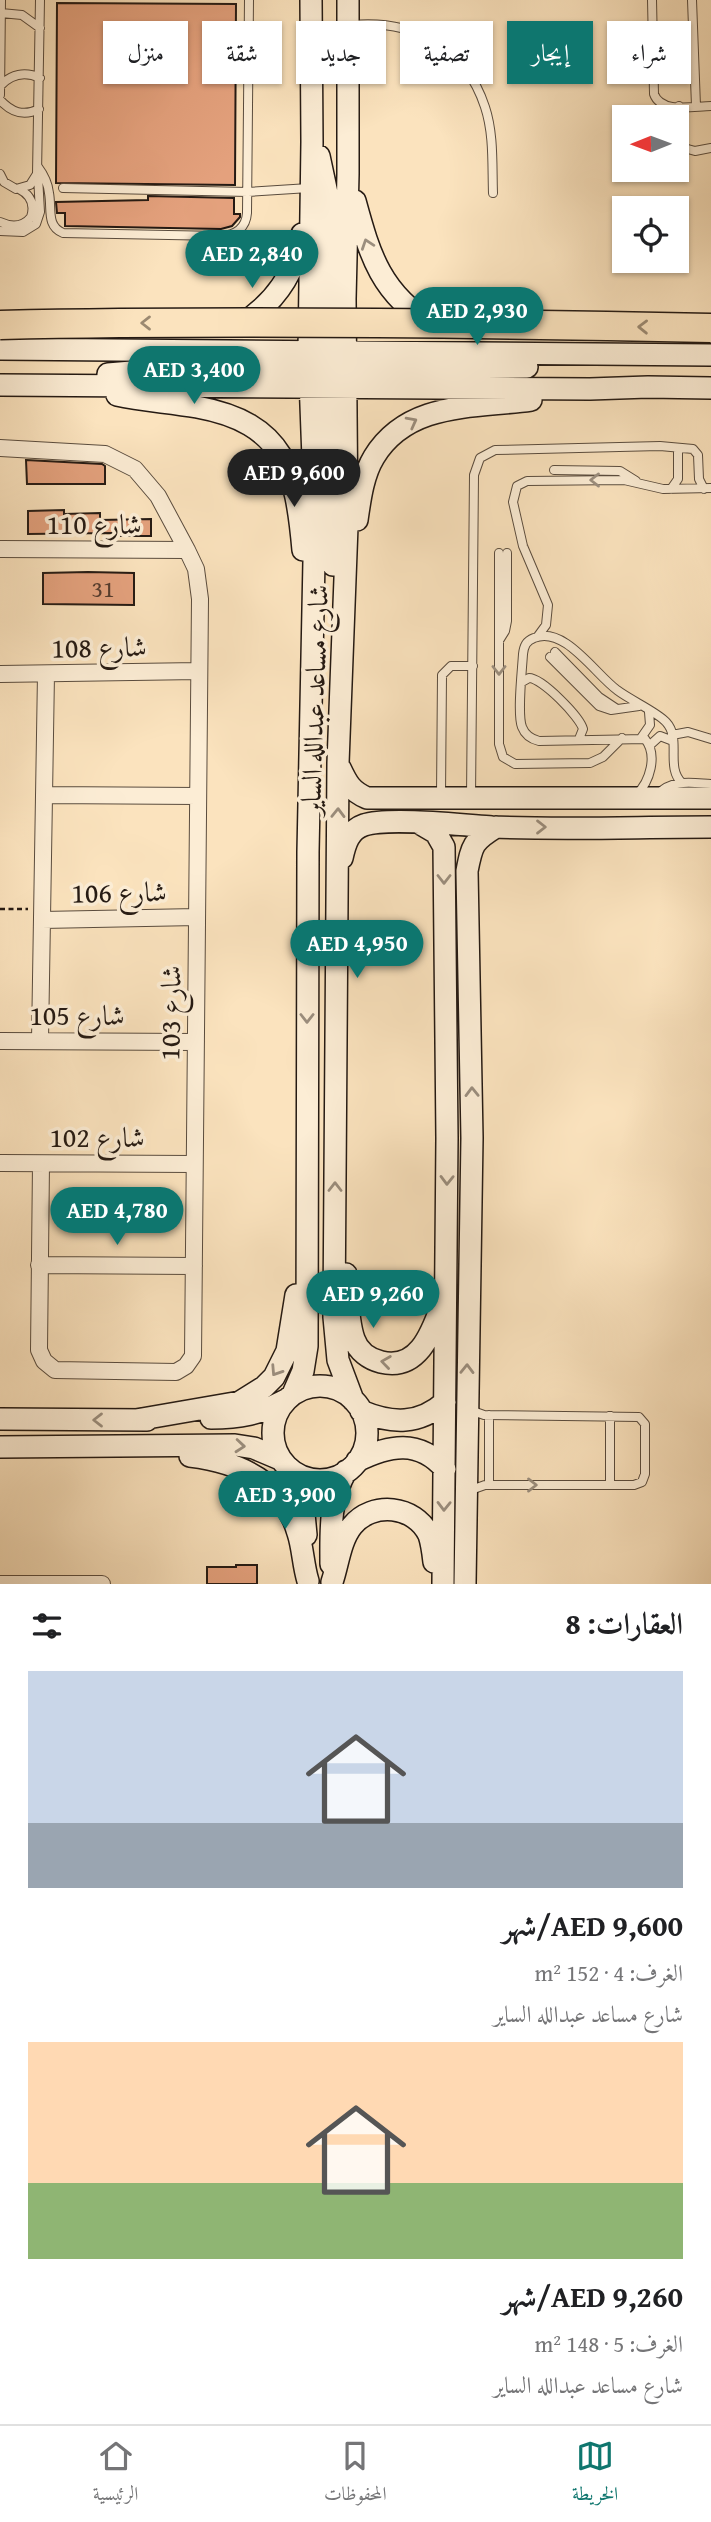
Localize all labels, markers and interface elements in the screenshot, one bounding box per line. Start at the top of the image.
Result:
chip: منزل [103,21,188,84]
chip: شقة [202,21,282,84]
chip: جديد [296,21,386,84]
chip: تصفية [400,21,493,84]
chip: إيجار [507,21,593,84]
chip: شراء [607,21,691,84]
north arrow [612,105,690,182]
map controls [612,105,689,273]
button: locate [612,196,689,273]
pin: AED 2,840 [172,230,332,290]
text: AED 2,840 [201,236,303,269]
one-way arrow [361,238,375,250]
pin: AED 2,930 [397,288,557,347]
text: AED 2,930 [426,293,528,326]
one-way arrow [140,315,151,330]
one-way arrow [637,319,648,335]
pin: AED 3,400 [114,346,274,406]
text: AED 3,400 [143,352,245,385]
one-way arrow [405,416,418,430]
pin: AED 9,600 [214,449,374,509]
text: AED 9,600 [243,455,345,488]
one-way arrow [589,472,600,488]
street label: شارع 110 [46,503,142,548]
house number: 31 [91,571,115,606]
street label: شارع مساعد عبدالله الساير [289,584,342,819]
street label: شارع 108 [51,625,147,672]
one-way arrow [491,666,507,676]
one-way arrow [330,807,346,818]
one-way arrow [537,819,547,835]
street label: شارع 106 [71,870,167,917]
one-way arrow [436,874,452,885]
pin: AED 4,950 [277,920,437,980]
text: AED 4,950 [306,926,408,959]
street label: شارع 103 [148,965,195,1061]
street label: شارع 105 [29,994,125,1039]
one-way arrow [299,1014,315,1024]
one-way arrow [464,1087,479,1098]
street label: شارع 102 [49,1116,145,1161]
one-way arrow [439,1175,455,1186]
one-way arrow [327,1182,343,1192]
pin: AED 4,780 [37,1188,197,1247]
text: AED 4,780 [66,1193,168,1226]
pin: AED 9,260 [293,1270,453,1330]
text: AED 9,260 [322,1276,424,1309]
one-way arrow [380,1355,392,1370]
one-way arrow [459,1363,475,1374]
one-way arrow [271,1364,284,1377]
one-way arrow [93,1412,104,1427]
one-way arrow [234,1439,245,1454]
pin: AED 3,900 [205,1472,365,1531]
text: AED 3,900 [234,1477,336,1510]
one-way arrow [527,1477,538,1493]
one-way arrow [436,1501,452,1511]
text: العقارات: 8 [565,1601,683,1645]
icon: filters [28,1607,66,1645]
icon: home [293,1716,419,1842]
text: AED 9,600/شهر [502,1903,683,1947]
text: الغرف: 4 · 152 m² [535,1956,683,1989]
text: شارع مساعد عبدالله الساير [493,1997,683,2030]
icon: home [293,2087,419,2213]
text: AED 9,260/شهر [502,2274,683,2318]
text: الغرف: 5 · 148 m² [535,2327,683,2360]
text: شارع مساعد عبدالله الساير [493,2368,683,2401]
tab: الرئيسية [93,2437,138,2512]
tab: المحفوظات [324,2437,387,2512]
tab: الخريطة [572,2437,618,2512]

